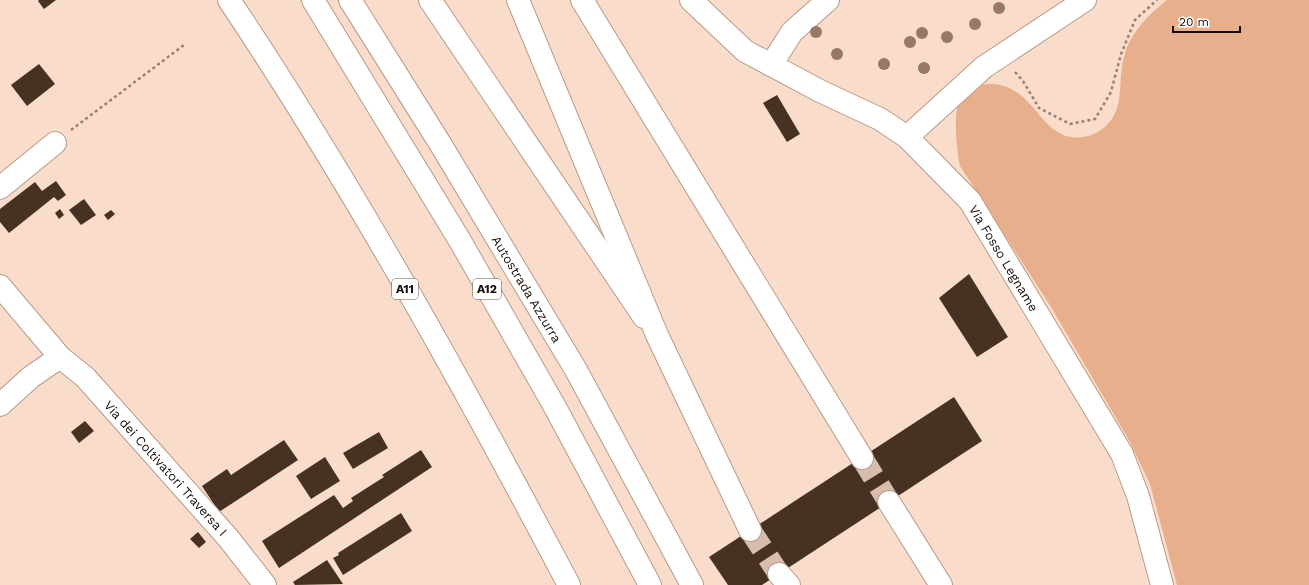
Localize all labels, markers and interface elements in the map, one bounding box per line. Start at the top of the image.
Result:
scale bar [1173,8,1240,34]
text: 20 m [1179,15,1209,29]
street label: Via Fosso Legname [966,202,1041,314]
street label: Autostrada Azzurra [489,233,565,346]
road number: A11 [392,279,418,299]
road number: A12 [473,279,501,299]
street label: Via dei Coltivatori Traversa I [101,398,230,539]

